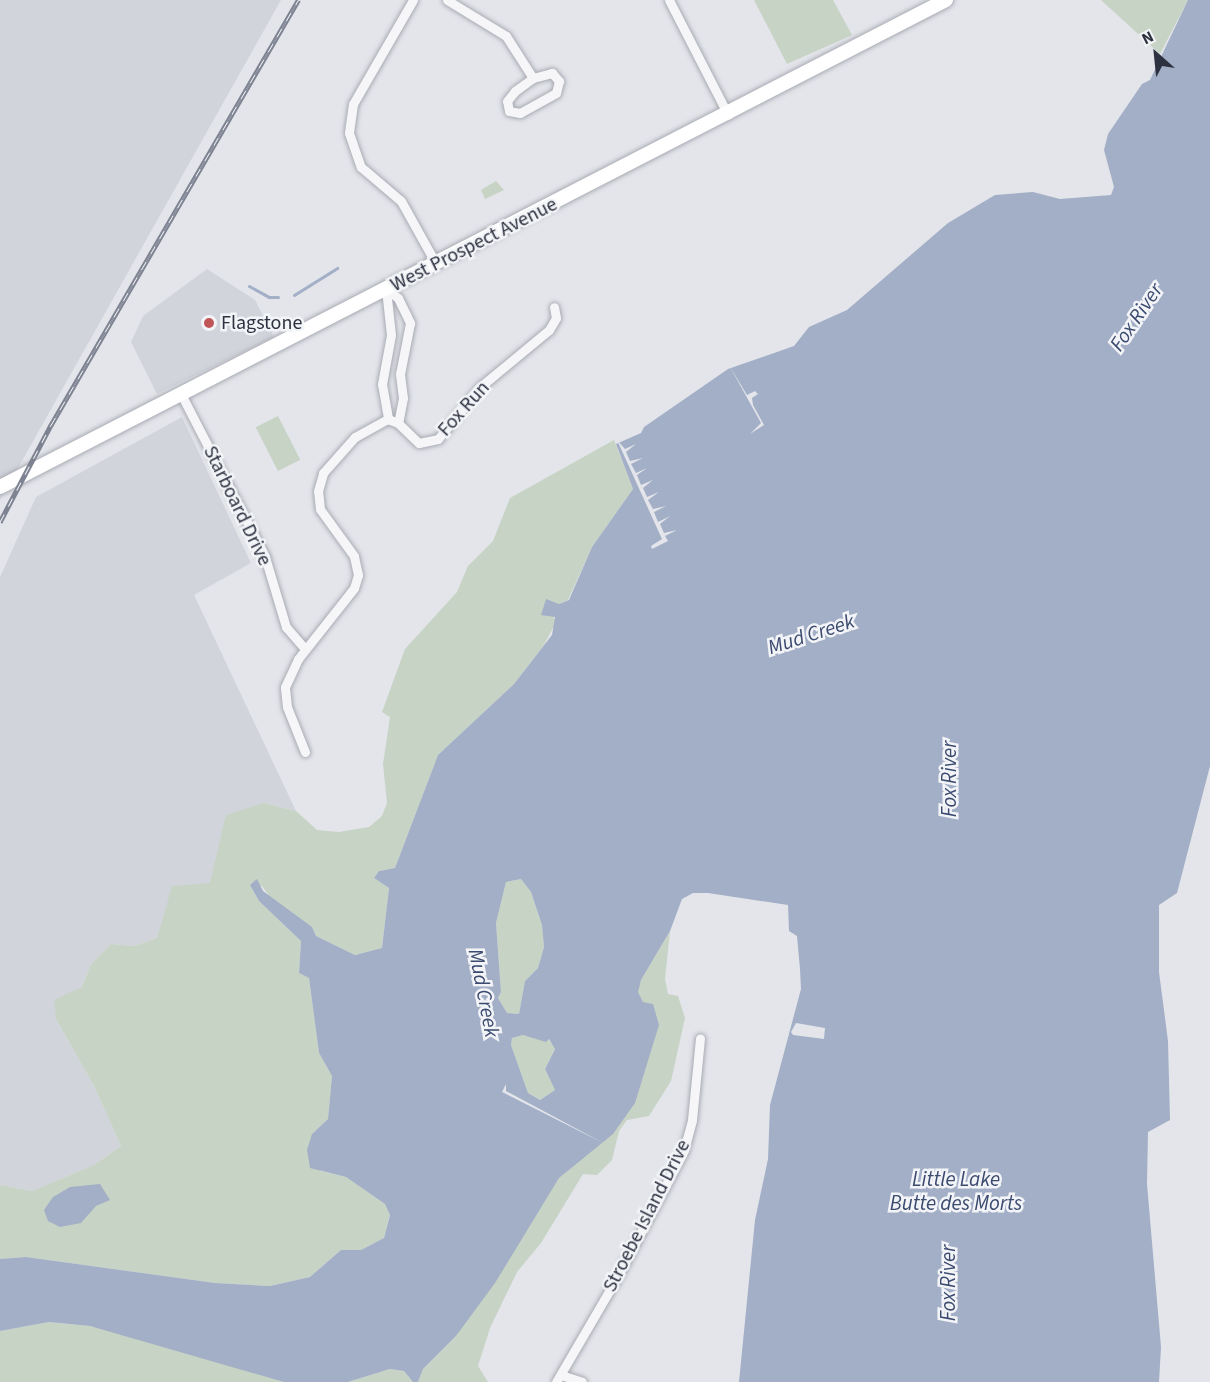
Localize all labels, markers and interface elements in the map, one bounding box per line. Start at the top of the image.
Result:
north arrow [1126,24,1186,84]
text: N [1138,26,1158,50]
street label: West Prospect Avenue [387,193,561,297]
water label: Fox River [1104,278,1168,356]
place label: Flagstone [221,311,302,335]
marker: Flagstone [202,316,216,330]
street label: Fox Run [433,376,495,442]
street label: Starboard Drive [198,442,276,570]
water label: Mud Creek [764,608,858,660]
water label: Fox River [936,741,962,817]
water label: Mud Creek [463,946,505,1040]
street label: Stroebe Island Drive [598,1136,696,1296]
water label: Little Lake Butte des Morts [890,1166,1022,1216]
water label: Fox River [935,1245,961,1321]

